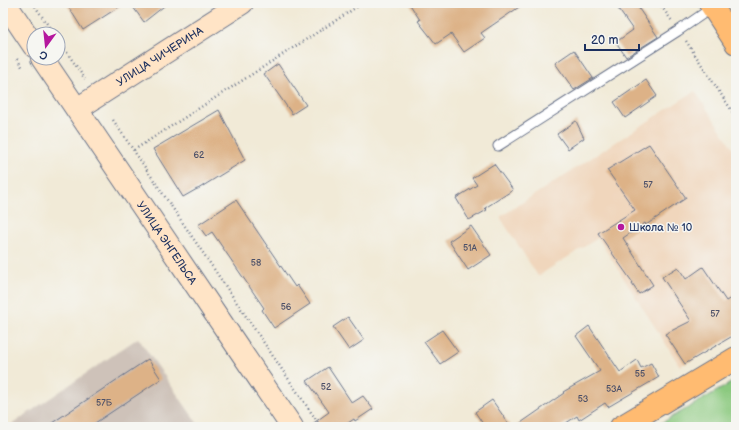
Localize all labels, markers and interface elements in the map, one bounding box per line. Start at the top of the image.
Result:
street label: УЛИЦА ЧИЧЕРИНА [114,24,206,89]
north arrow [26,26,66,66]
scale bar [585,26,639,52]
text: 20 m [591,33,618,48]
text: С [38,48,49,62]
house number: 62 [194,150,205,161]
house number: 57 [643,180,653,191]
street label: УЛИЦА ЭНГЕЛЬСА [134,199,200,287]
place label: Школа № 10 [629,221,693,234]
marker: Школа № 10 [616,222,626,232]
house number: 51А [463,243,478,254]
house number: 58 [251,258,261,269]
house number: 56 [281,302,292,313]
house number: 57 [710,309,720,320]
house number: 55 [635,369,645,380]
house number: 52 [321,382,332,393]
house number: 53А [606,384,623,395]
house number: 53 [578,394,589,405]
house number: 57Б [96,398,113,409]

